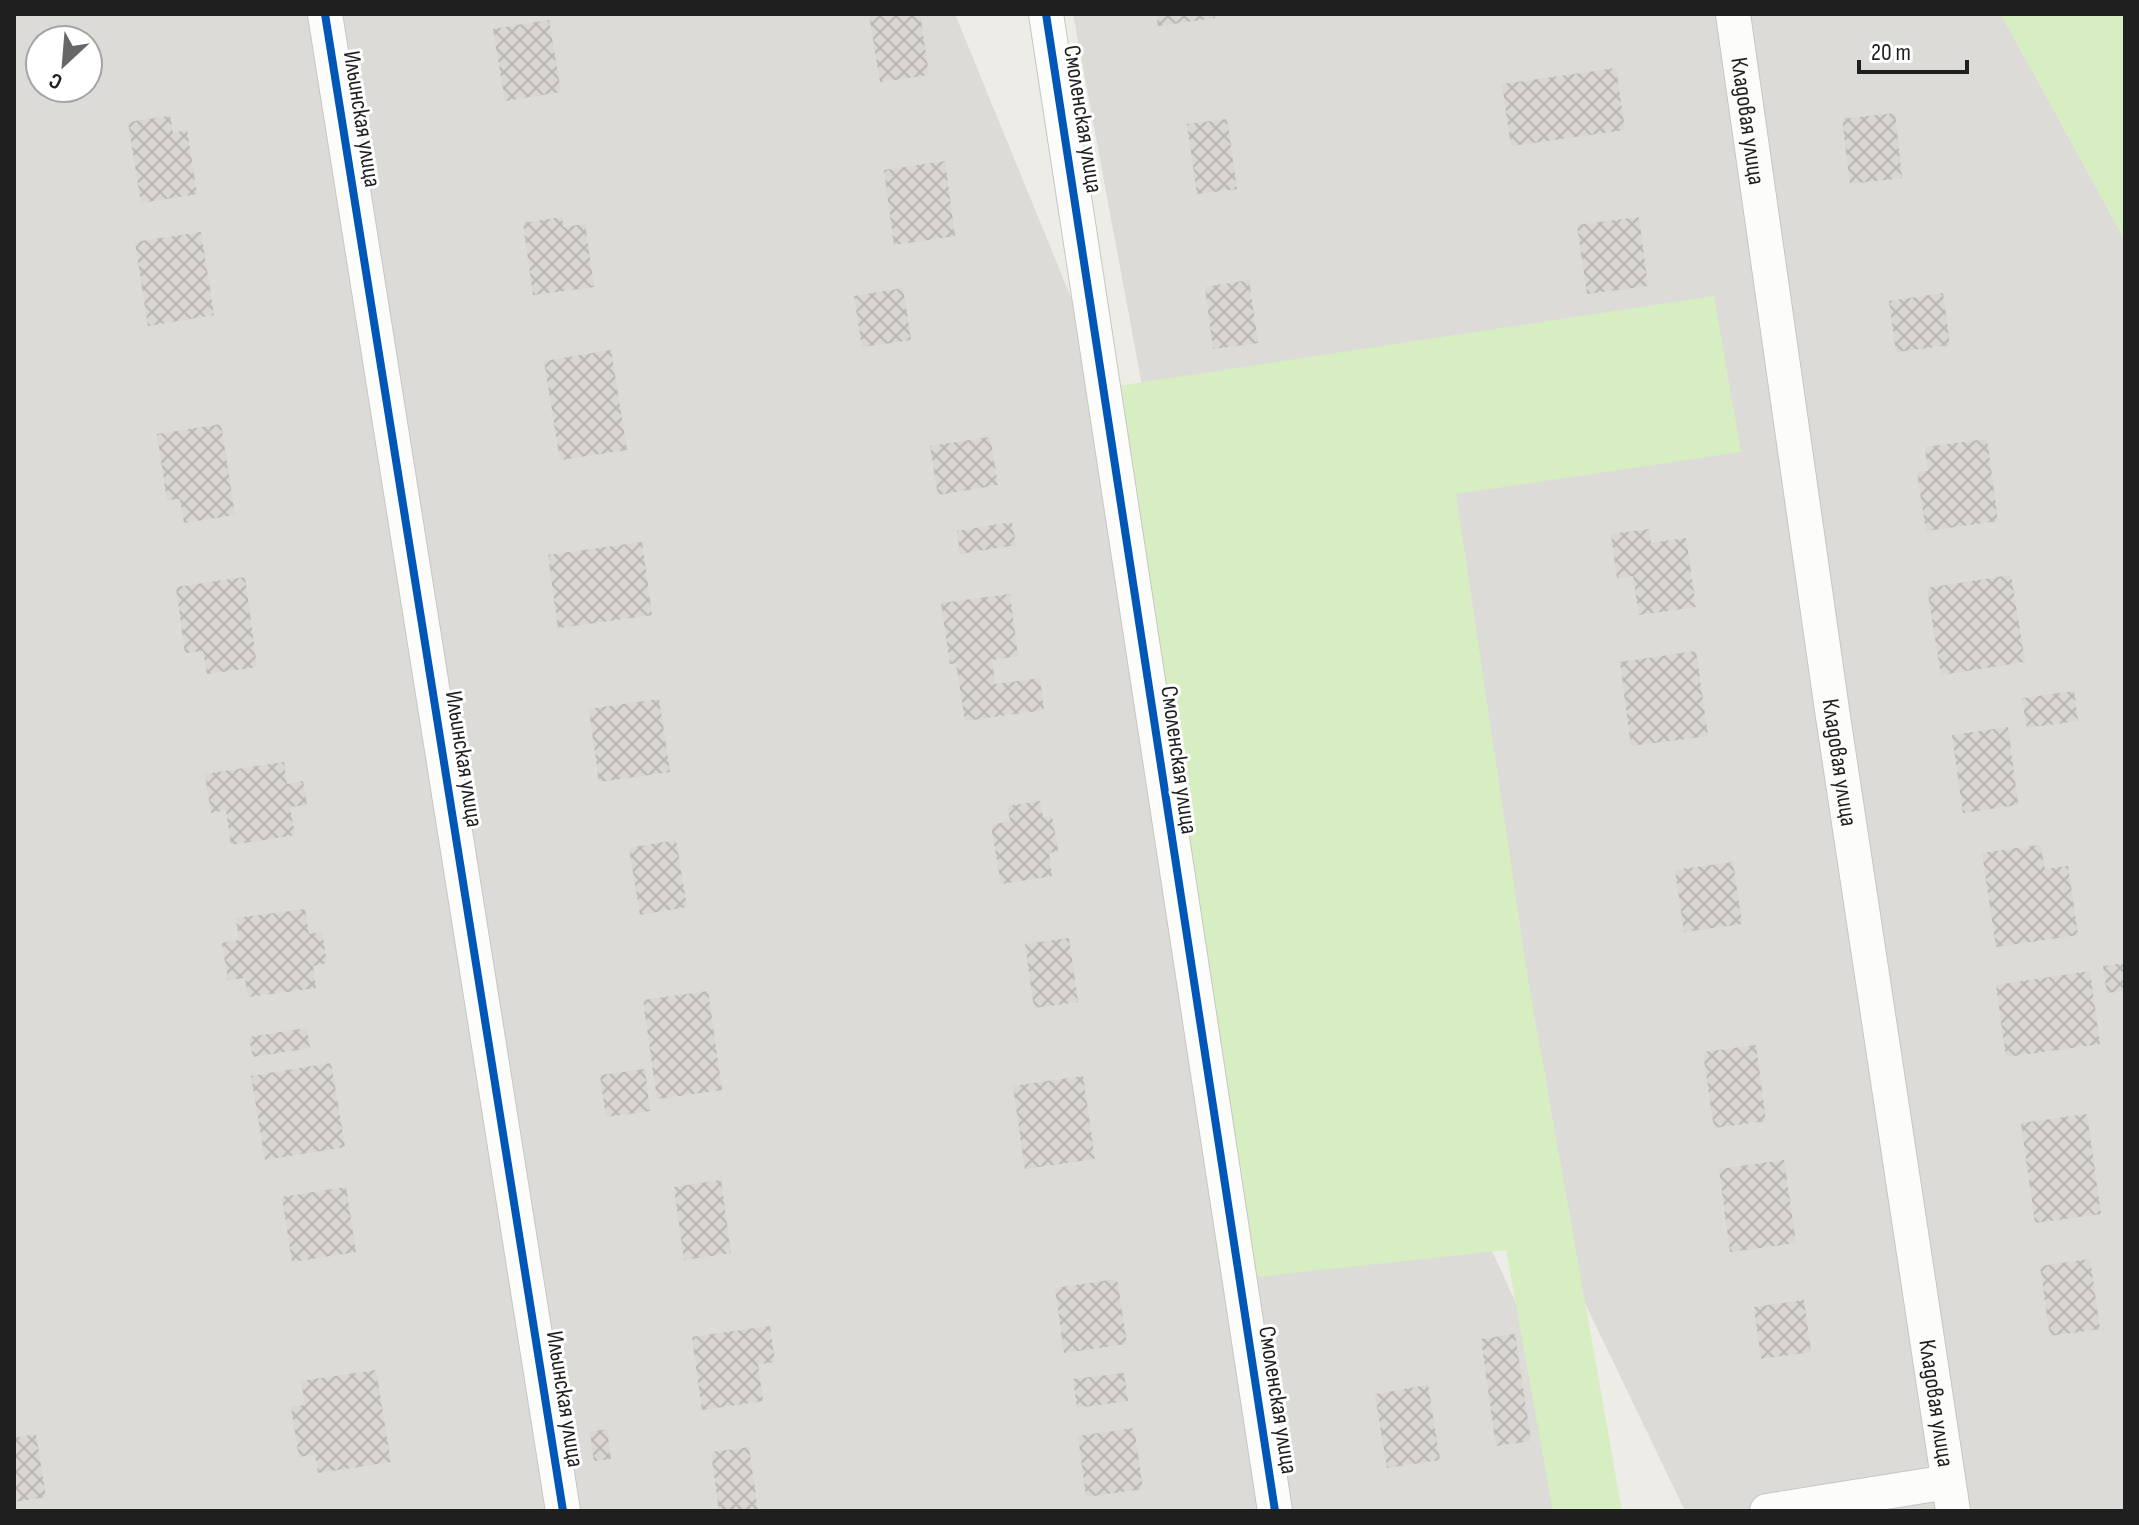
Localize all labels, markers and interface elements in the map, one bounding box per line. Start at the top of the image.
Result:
north arrow [24,24,104,104]
scale bar [1859,24,1967,74]
text: 20 m [1871,38,1911,67]
street label: Смоленская улица [1057,43,1109,195]
street label: Ильинская улица [337,49,387,189]
street label: Кладовая улица [1725,55,1772,187]
text: С [45,66,67,95]
street label: Смоленская улица [1154,684,1204,836]
street label: Ильинская улица [439,689,489,829]
street label: Кладовая улица [1816,697,1864,828]
street label: Смоленская улица [1252,1324,1304,1476]
street label: Ильинская улица [540,1329,590,1469]
street label: Кладовая улица [1913,1337,1961,1469]

